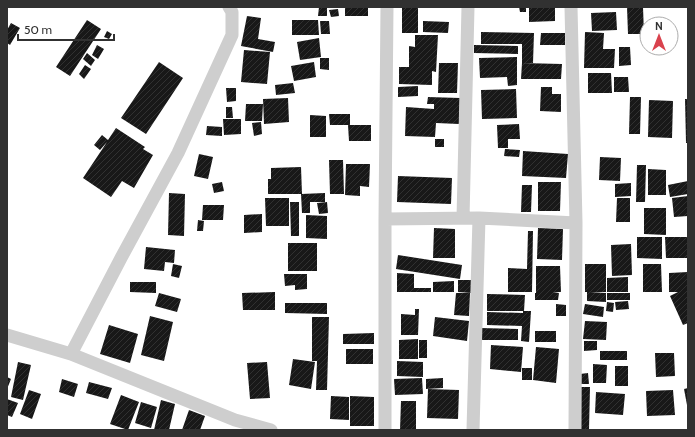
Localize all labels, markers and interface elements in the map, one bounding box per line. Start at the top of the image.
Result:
scale bar [18,16,114,42]
north arrow [639,16,679,56]
text: N [655,19,663,33]
text: 50 m [24,22,52,37]

